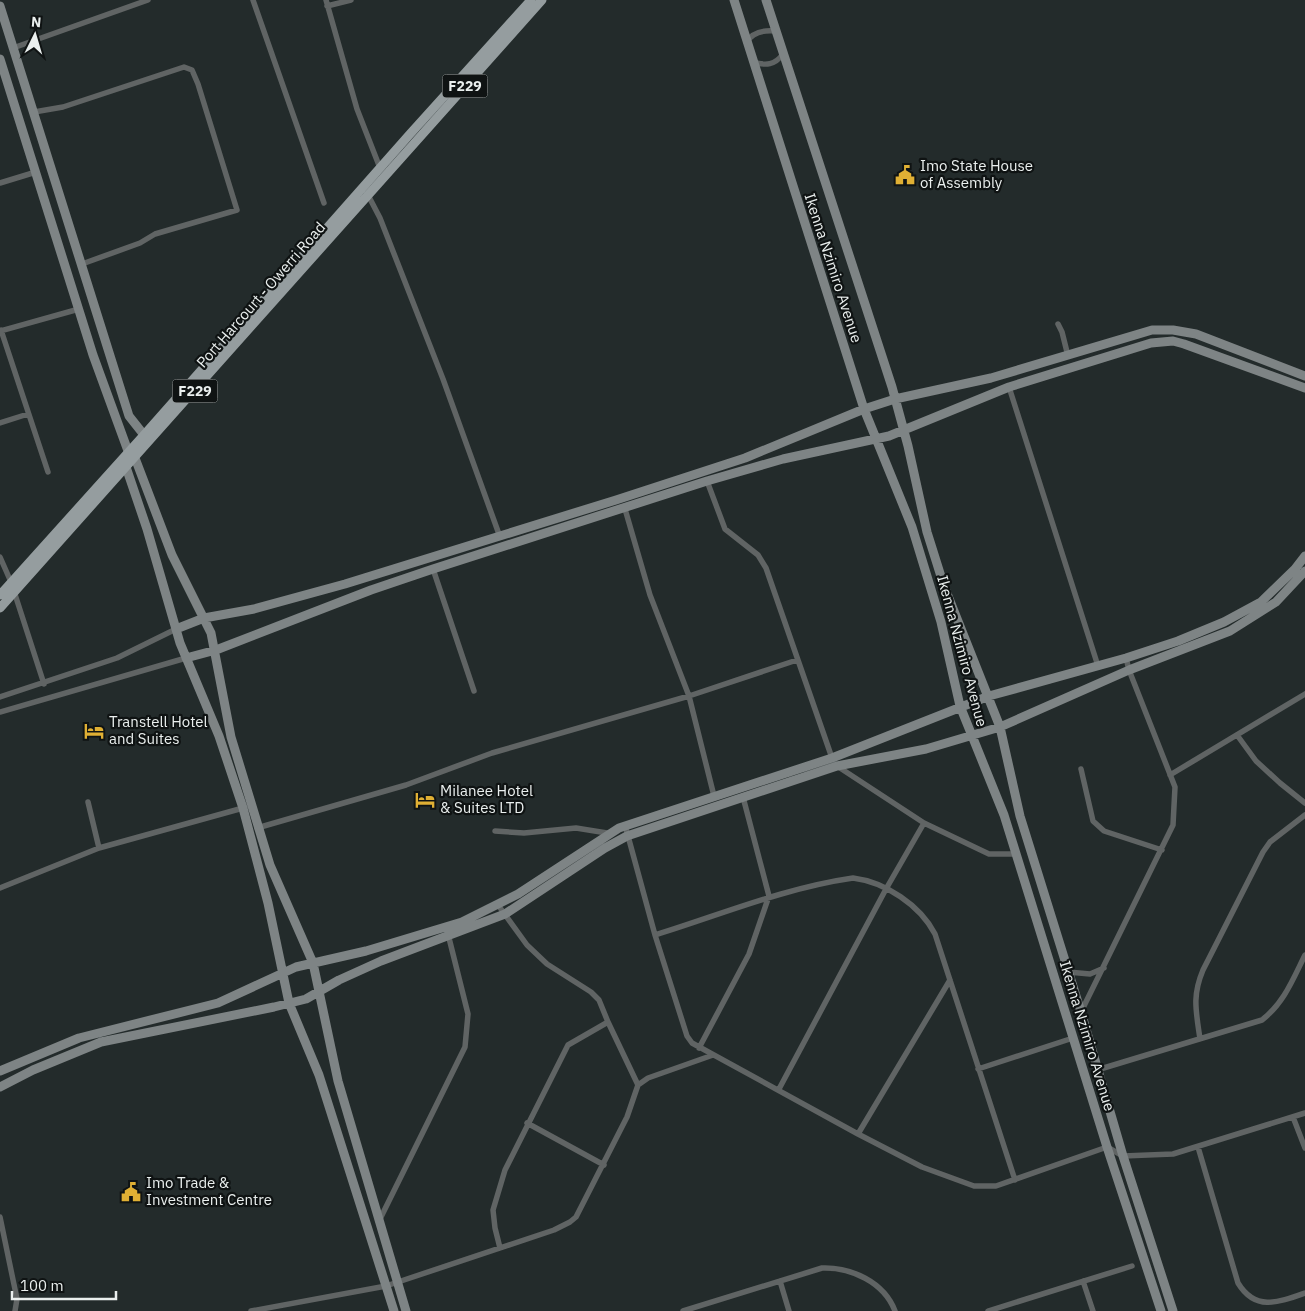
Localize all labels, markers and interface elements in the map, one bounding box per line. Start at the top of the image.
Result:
north arrow [10,10,60,60]
text: N [30,13,42,31]
road number: F229 [442,74,488,98]
place label: Imo State House of Assembly [920,156,1033,192]
public building icon: Imo State House of Assembly [894,164,916,186]
street label: Ikenna Nzimiro Avenue [800,191,867,345]
street label: Port Harcourt - Owerri Road [192,218,329,371]
road number: F229 [172,380,218,402]
street label: Ikenna Nzimiro Avenue [933,573,992,729]
place label: Transtell Hotel and Suites [109,712,208,748]
hotel icon: Transtell Hotel and Suites [83,720,105,742]
place label: Milanee Hotel & Suites LTD [440,781,533,817]
hotel icon: Milanee Hotel & Suites LTD [414,789,436,811]
street label: Ikenna Nzimiro Avenue [1056,958,1119,1113]
place label: Imo Trade & Investment Centre [146,1173,272,1209]
public building icon: Imo Trade & Investment Centre [120,1181,142,1203]
scale bar [12,1268,116,1300]
text: 100 m [20,1276,64,1295]

